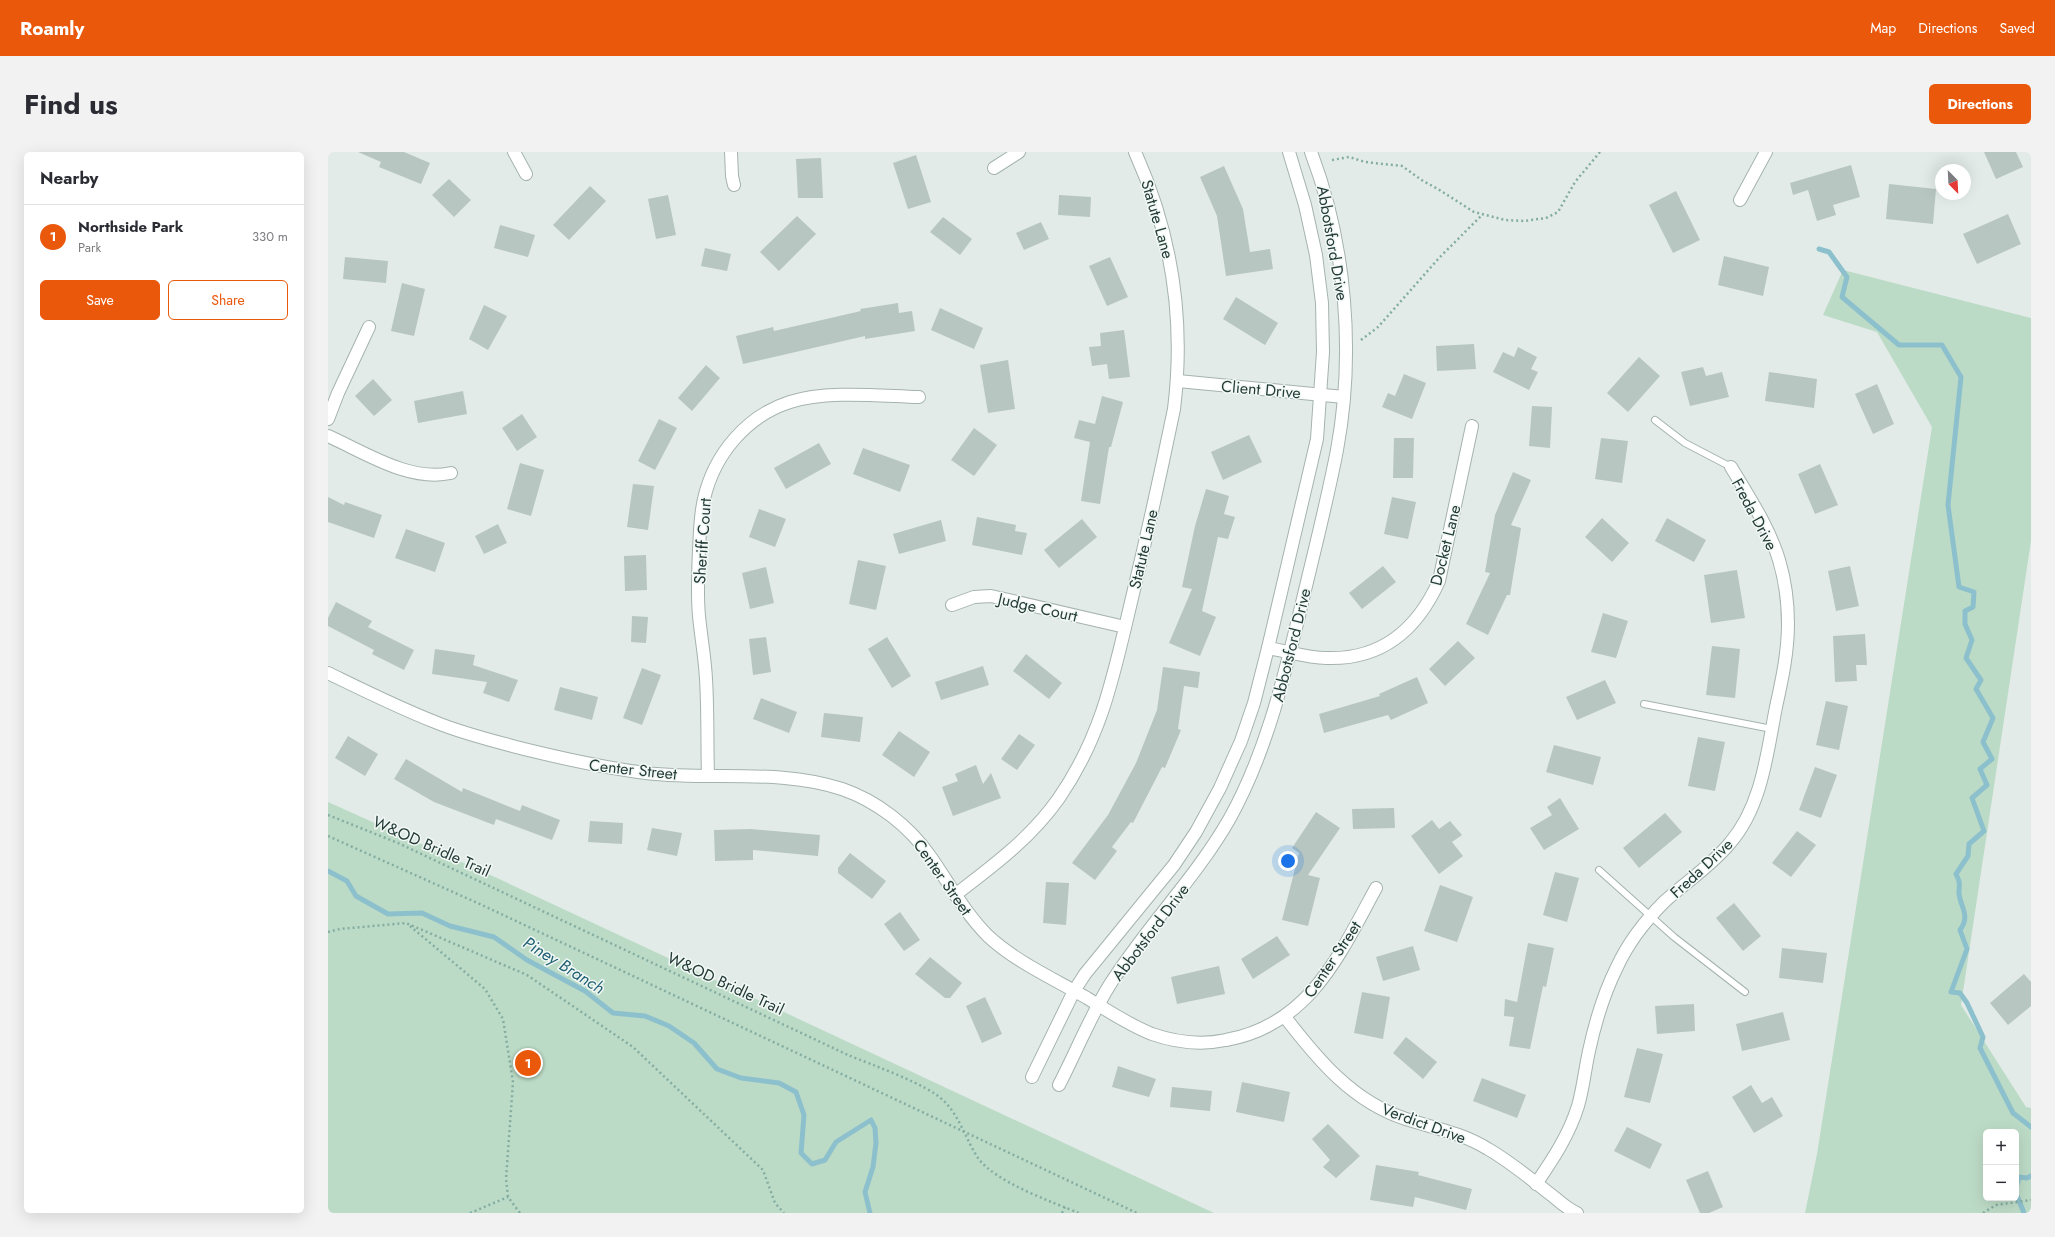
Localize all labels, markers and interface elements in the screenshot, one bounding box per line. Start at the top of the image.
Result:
text: Roamly [20,15,84,42]
text: Map [1870,18,1896,38]
text: Directions [1918,18,1978,38]
text: Saved [2000,18,2035,38]
text: Find us [24,84,118,125]
button: Directions [1929,84,2031,124]
north arrow [1935,164,1971,200]
text: Nearby [40,166,98,190]
street label: Statute Lane [1135,177,1180,261]
street label: Abbotsford Drive [1311,184,1354,302]
text: Northside Park [78,216,183,238]
text: 1 [50,227,56,246]
text: 330 m [252,227,288,246]
text: Park [78,238,101,257]
button: Save [40,280,160,320]
button: Share [168,280,288,320]
street label: Client Drive [1220,375,1302,404]
street label: Freda Drive [1726,474,1783,554]
street label: Sheriff Court [688,497,717,585]
street label: Docket Lane [1424,502,1467,588]
street label: Statute Lane [1123,507,1164,591]
street label: Abbotsford Drive [1266,586,1317,704]
street label: Judge Court [994,587,1080,628]
street label: Center Street [588,753,678,786]
street label: W&OD Bridle Trail [369,810,494,883]
street label: Freda Drive [1665,833,1738,903]
street label: Center Street [908,835,977,920]
your location [1278,851,1298,871]
street label: Abbotsford Drive [1106,879,1195,986]
street label: Center Street [1298,916,1367,1002]
water label: Piney Branch [519,930,609,1000]
street label: W&OD Bridle Trail [664,946,788,1021]
pin: 1 [515,1048,541,1078]
street label: Verdict Drive [1378,1098,1469,1149]
map controls [1983,1129,2019,1201]
button: + [1983,1129,2019,1165]
button: − [1983,1165,2019,1201]

